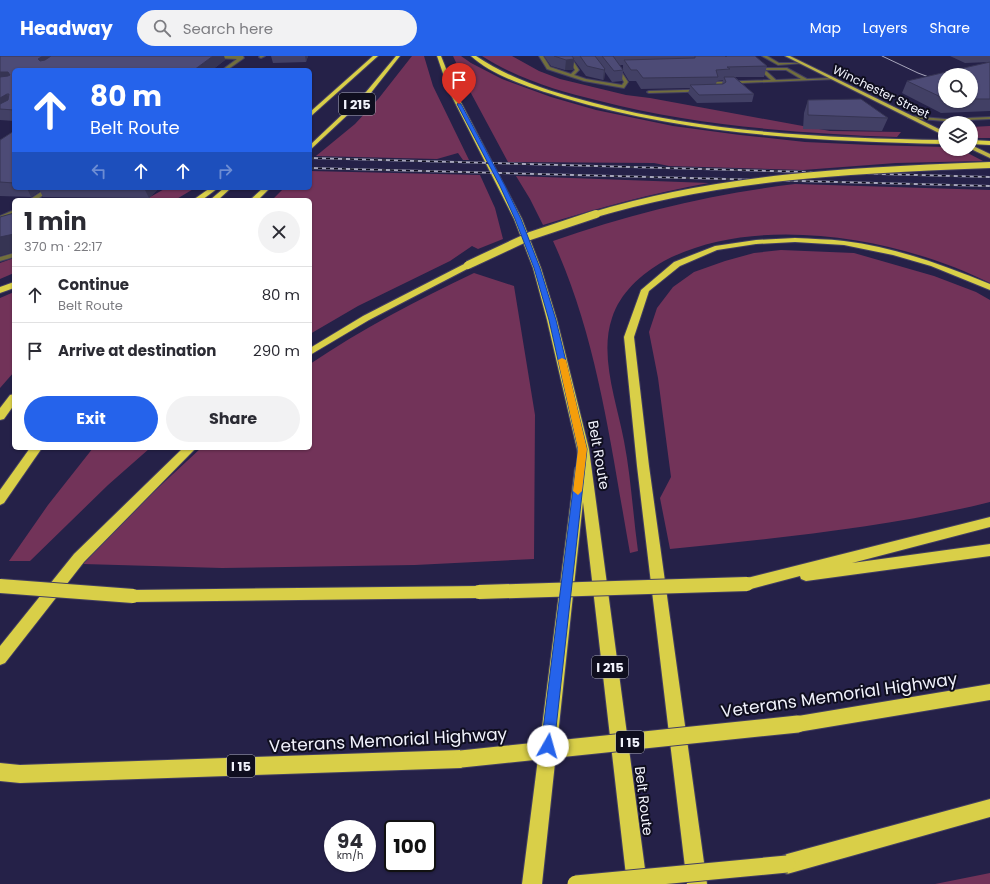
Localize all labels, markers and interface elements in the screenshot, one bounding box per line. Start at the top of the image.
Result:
search box [137,10,417,46]
text: Headway [20,15,113,42]
icon: search [151,17,173,39]
text: Search here [183,18,273,39]
text: Map [810,18,841,38]
text: Layers [863,18,907,38]
text: Share [929,18,970,38]
street label: Winchester Street [830,61,932,122]
pin [442,63,476,104]
map controls [938,68,978,156]
button: search [938,68,978,108]
icon: arrive [448,69,470,91]
text: 80 m [90,77,162,116]
icon: ahead [24,84,76,136]
road number: I 215 [339,93,375,115]
text: Belt Route [90,115,180,140]
button: layers [938,116,978,156]
icon: left [88,160,110,182]
icon: ahead [130,160,152,182]
icon: ahead [172,160,194,182]
icon: right [214,160,236,182]
text: 1 min [24,205,87,238]
button: close [258,211,300,253]
text: 370 m · 22:17 [24,237,102,256]
text: Continue [58,274,129,295]
icon: ahead [24,284,46,306]
text: 80 m [262,284,300,305]
text: Belt Route [58,296,123,315]
icon: arrive [24,340,46,362]
text: Arrive at destination [58,340,216,361]
text: 290 m [253,340,300,361]
button: Exit [24,396,158,442]
button: Share [166,396,300,442]
street label: Belt Route [583,419,615,491]
road number: I 215 [592,656,628,678]
street label: Veterans Memorial Highway [719,666,959,723]
street label: Veterans Memorial Highway [268,722,508,758]
position arrow [527,725,569,767]
road number: I 15 [616,731,644,753]
road number: I 15 [227,755,255,777]
street label: Belt Route [630,765,658,837]
speed limit sign: 100 [384,820,436,872]
text: 94 [337,827,363,855]
text: km/h [337,848,363,863]

